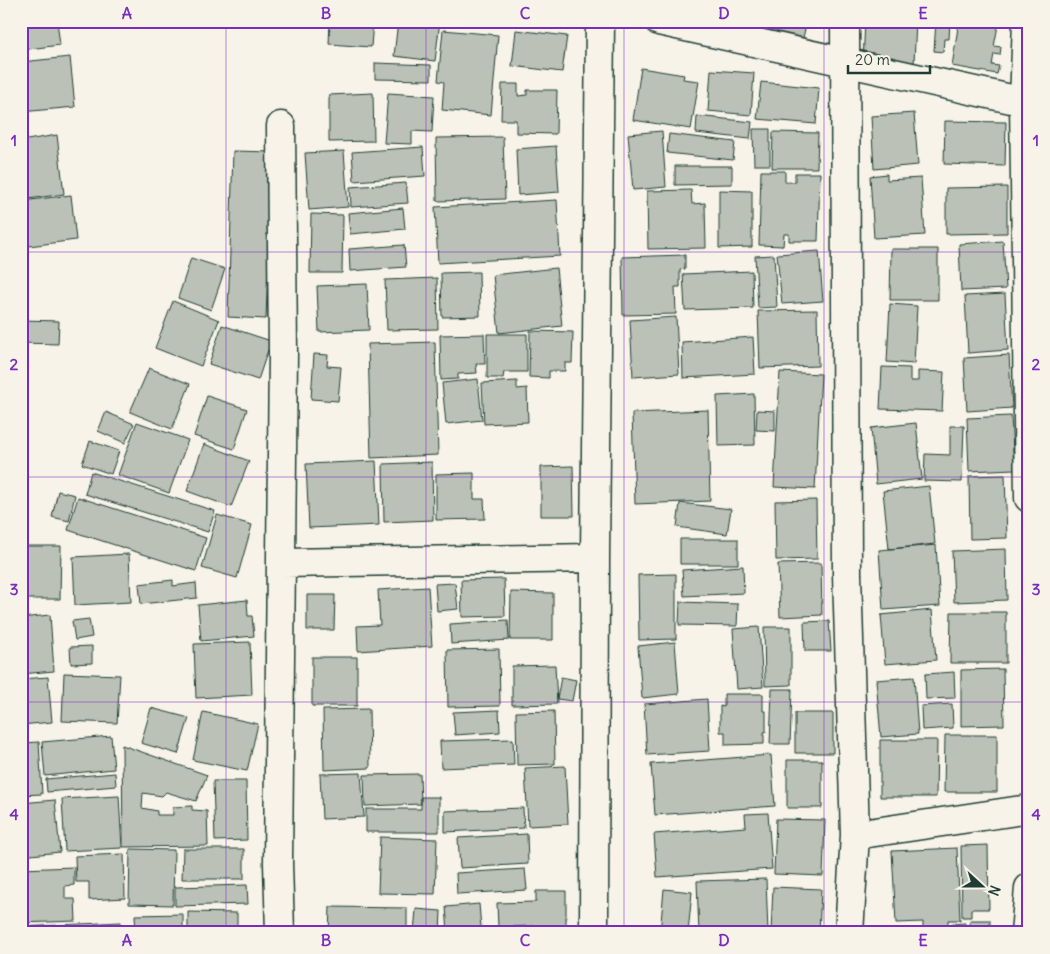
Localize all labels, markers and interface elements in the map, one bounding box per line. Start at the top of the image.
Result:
text: A [122,3,132,23]
text: B [321,3,332,23]
text: C [520,3,531,23]
text: D [718,3,730,23]
text: E [918,3,928,23]
scale bar [848,42,930,74]
text: 20 m [855,50,890,69]
text: 1 [11,130,17,150]
text: 1 [1033,130,1039,150]
text: 2 [10,354,19,374]
text: 2 [1032,354,1041,374]
text: 3 [9,579,19,599]
text: 3 [1031,579,1041,599]
text: 4 [9,804,19,824]
text: 4 [1031,804,1041,824]
north arrow [958,862,1008,912]
text: N [984,883,1004,898]
text: A [122,930,132,950]
text: B [321,930,332,950]
text: C [520,930,531,950]
text: D [718,930,730,950]
text: E [918,930,928,950]

